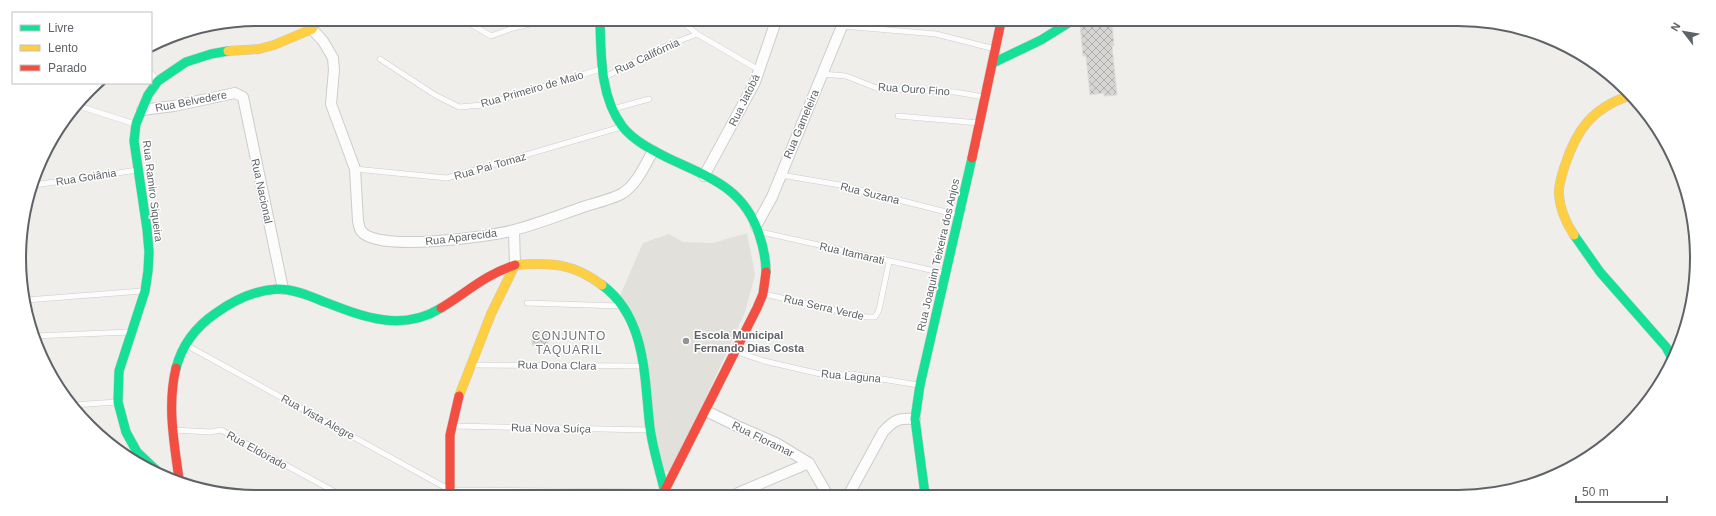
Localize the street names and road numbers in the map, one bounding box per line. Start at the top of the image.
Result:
street label: Rua Califórnia [613,35,682,76]
street label: Rua Primeiro de Maio [479,69,585,109]
street label: Rua Jatobá [726,71,762,128]
street label: Rua Ouro Fino [878,80,950,98]
street label: Rua Gameleira [781,87,821,160]
street label: Rua Belvedere [154,88,228,114]
street label: Rua Ramiro Siqueira [141,140,165,243]
street label: Rua Pai Tomaz [453,150,527,182]
street label: Rua Nacional [249,157,275,225]
street label: Rua Goiânia [55,166,118,188]
street label: Rua Joaquim Teixeira dos Anjos [915,177,962,333]
street label: Rua Suzana [839,180,902,206]
street label: Rua Aparecida [424,227,498,247]
street label: Rua Itamarati [818,240,886,266]
street label: Rua Serra Verde [783,292,865,322]
street label: Rua Dona Clara [517,358,597,372]
street label: Rua Laguna [821,367,882,385]
street label: Rua Vista Alegre [279,392,357,442]
street label: Rua Floramar [730,419,796,459]
street label: Rua Nova Suíça [511,421,592,435]
street label: Rua Eldorado [225,428,289,472]

